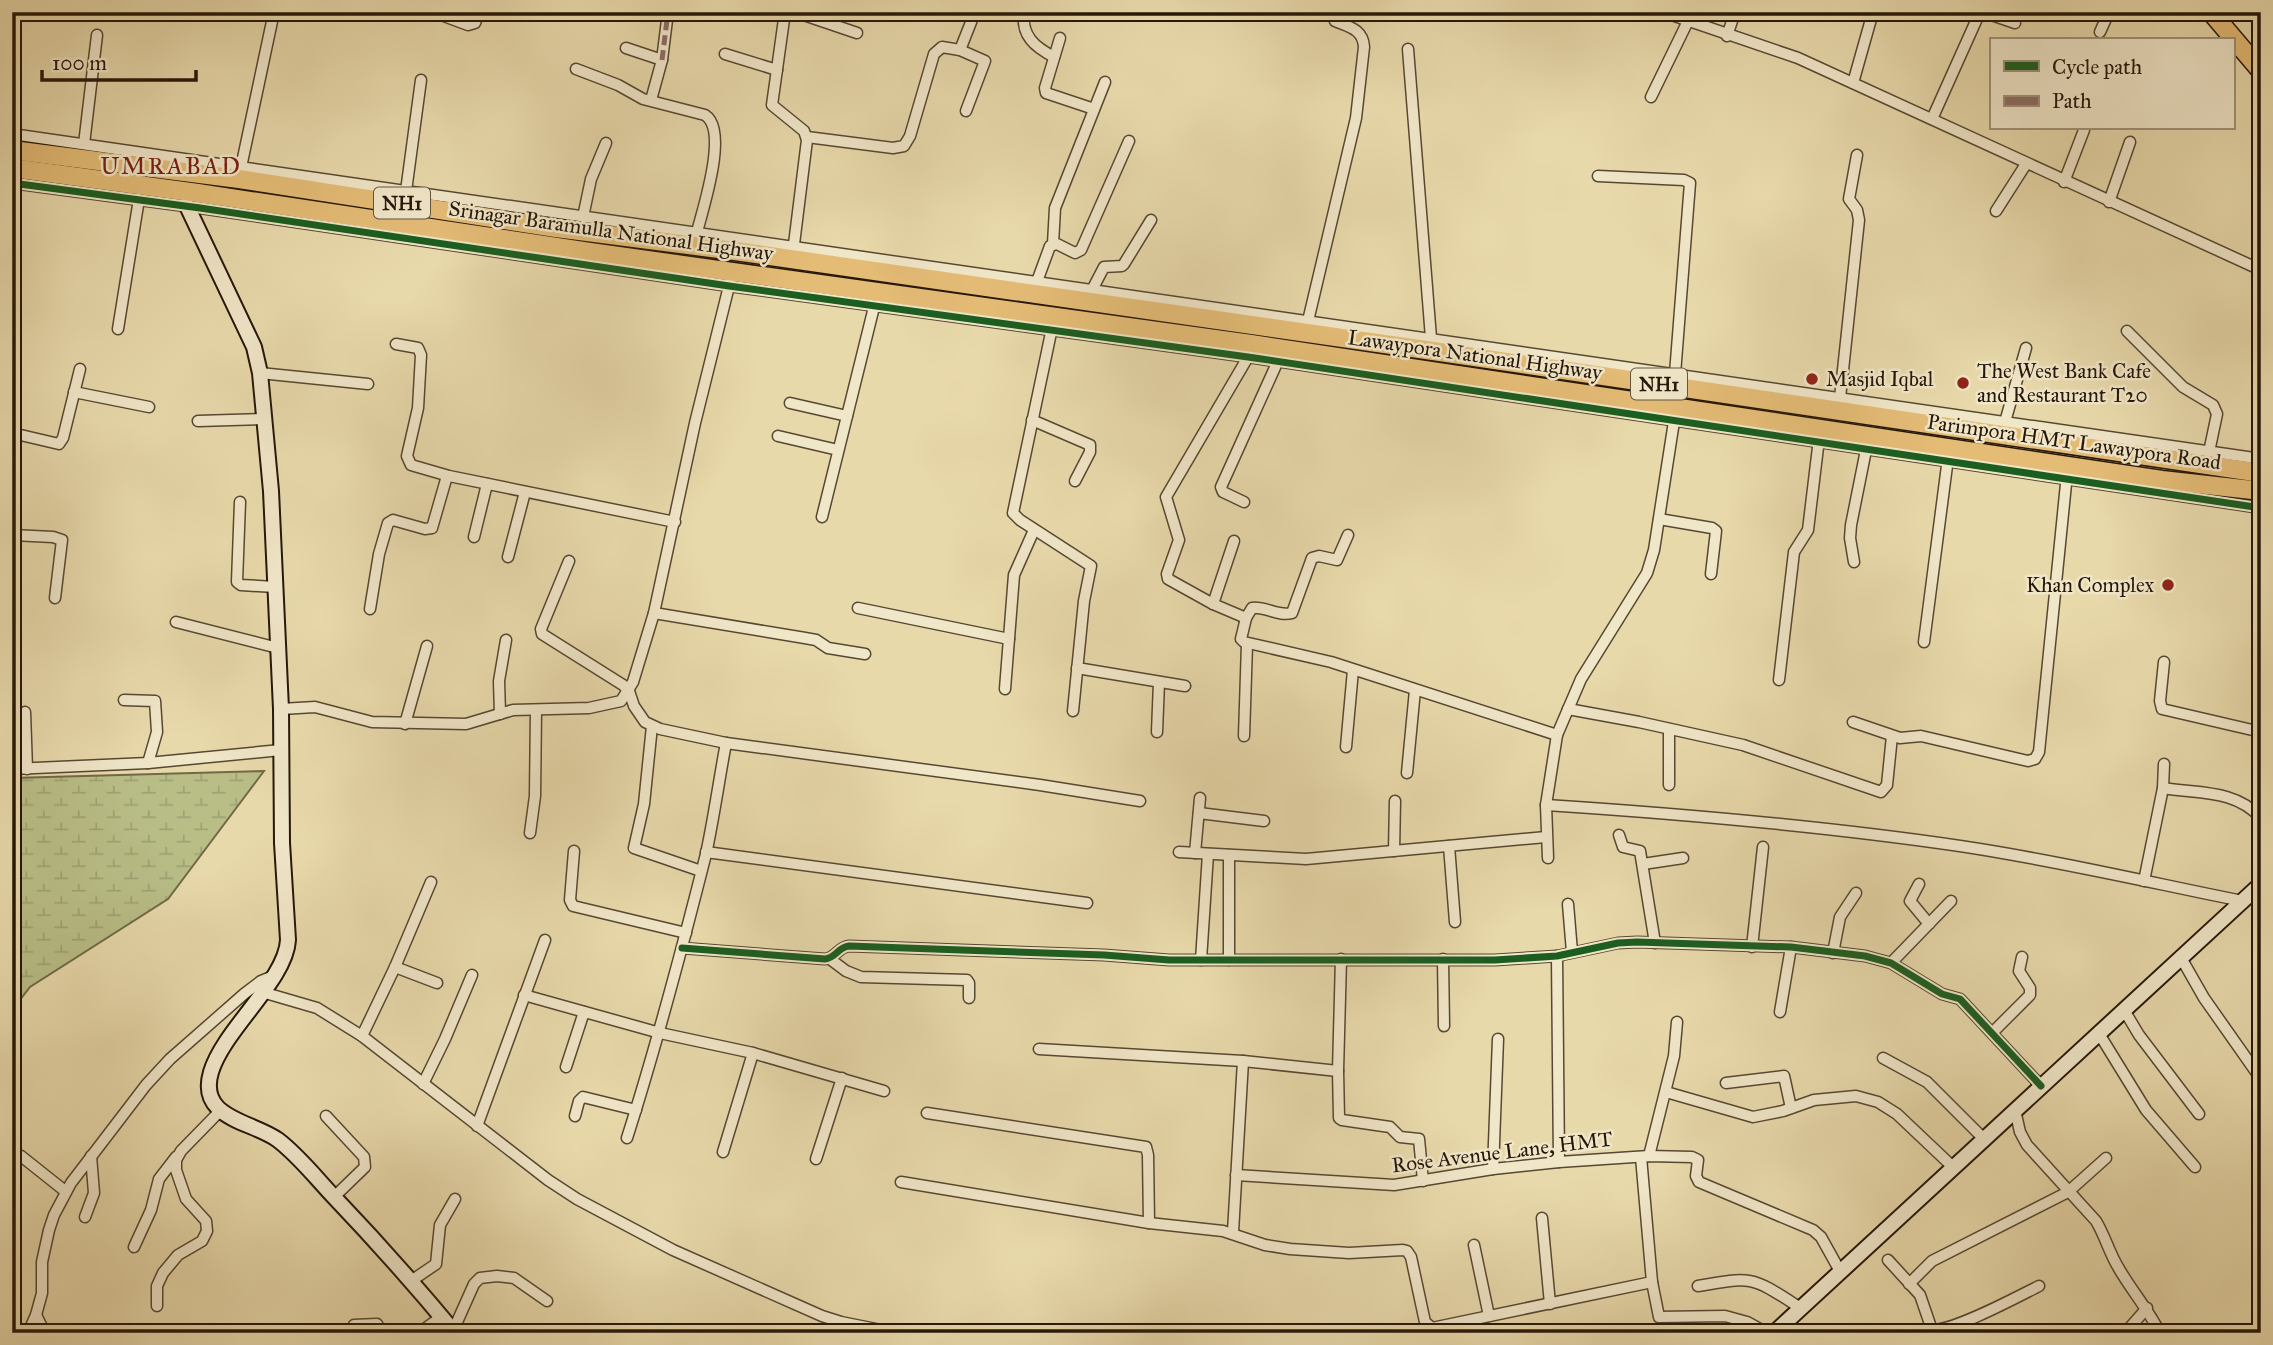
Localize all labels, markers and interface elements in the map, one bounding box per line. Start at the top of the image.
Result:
scale bar [42,38,196,82]
legend [1990,38,2234,130]
text: 100 m [52,50,107,76]
text: Cycle path [2052,54,2143,80]
text: Path [2052,88,2092,114]
district label: UMRABAD [100,151,242,181]
road number: NH1 [374,188,430,218]
street label: Srinagar Baramulla National Highway [447,195,776,267]
street label: Lawaypora National Highway [1346,324,1605,386]
place label: The West Bank Cafe and Restaurant T20 [1977,358,2151,408]
place label: Masjid Iqbal [1826,366,1934,392]
road number: NH1 [1631,368,1687,400]
marker: Masjid Iqbal [1804,371,1820,387]
marker: The West Bank Cafe and Restaurant T20 [1955,375,1971,391]
street label: Parimpora HMT Lawaypora Road [1925,408,2223,476]
place label: Khan Complex [2026,572,2155,598]
marker: Khan Complex [2160,577,2176,593]
street label: Rose Avenue Lane, HMT [1390,1126,1614,1178]

